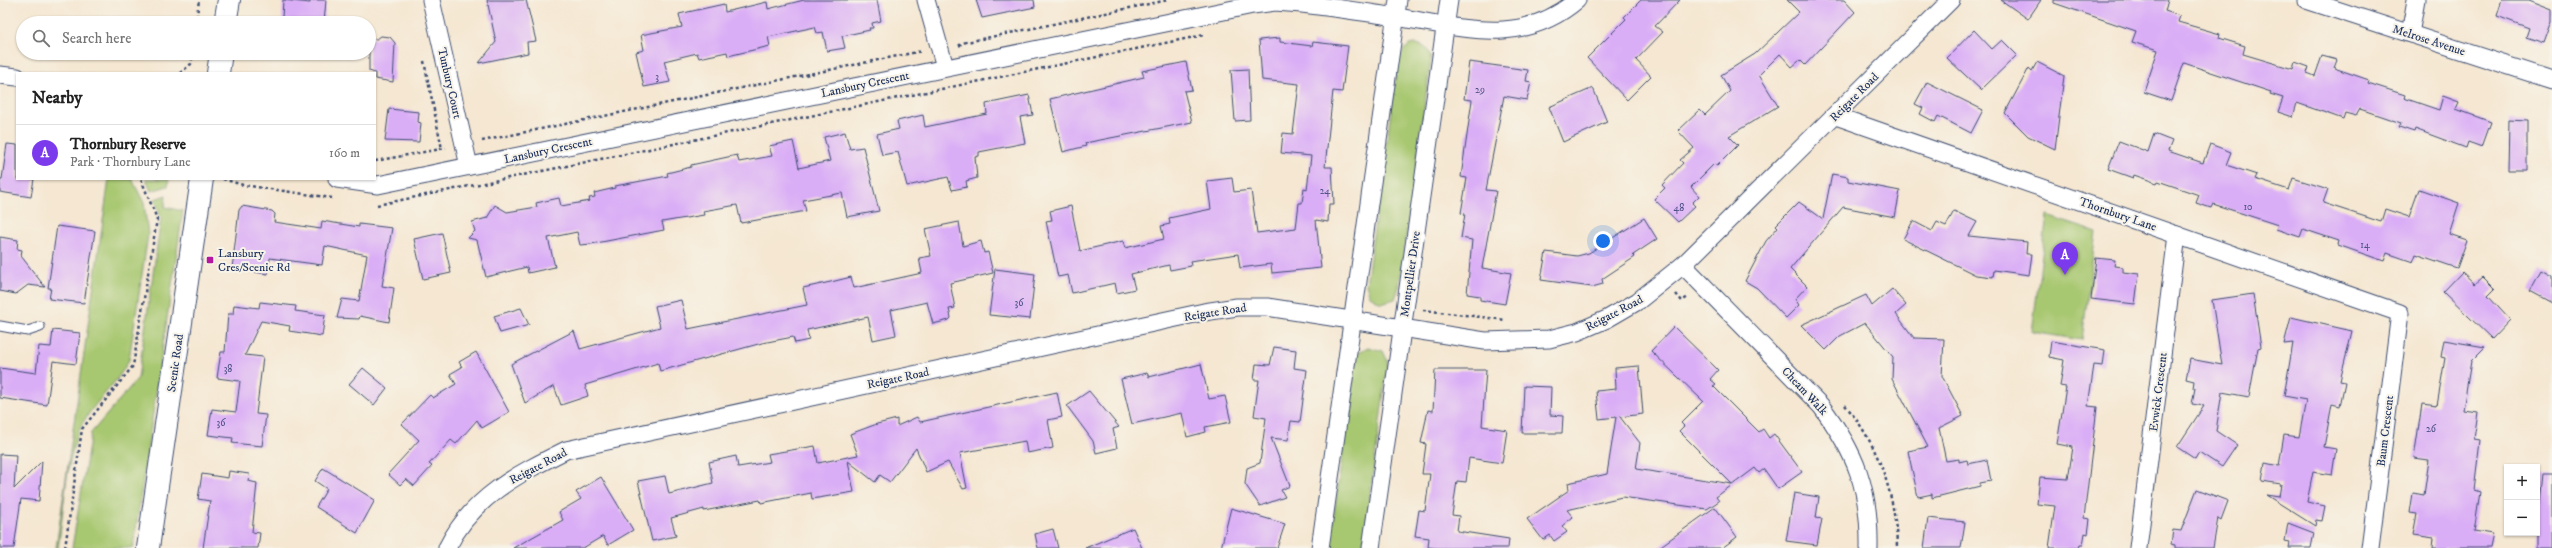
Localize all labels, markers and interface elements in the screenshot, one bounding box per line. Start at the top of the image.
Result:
search box [16,16,376,60]
street label: Melrose Avenue [2390,22,2467,59]
icon: search [30,27,52,49]
text: Search here [62,29,131,48]
street label: Tunbury Court [434,46,465,120]
street label: Lansbury Crescent [820,68,911,101]
street label: Reigate Road [1827,70,1882,125]
house number: 3 [655,71,659,83]
house number: 29 [1475,84,1485,96]
text: Nearby [32,87,82,109]
street label: Lansbury Crescent [503,134,594,167]
text: Thornbury Reserve [70,135,186,154]
text: A [41,145,49,161]
text: 160 m [329,145,360,161]
text: Park · Thornbury Lane [70,154,191,170]
house number: 24 [1320,185,1331,197]
street label: Thornbury Lane [2077,194,2159,235]
house number: 10 [2243,201,2253,213]
house number: 48 [1674,202,1684,214]
street label: Montpellier Drive [1397,230,1424,318]
your location [1593,231,1613,251]
house number: 14 [2360,239,2370,251]
pin: A [2052,242,2078,275]
place label: Lansbury Cres/Scenic Rd [218,246,290,275]
marker: Lansbury Cres/Scenic Rd [205,255,215,265]
street label: Reigate Road [1583,292,1646,335]
house number: 36 [1015,297,1024,309]
street label: Reigate Road [1183,300,1247,325]
street label: Scenic Road [164,333,187,393]
street label: Evwick Crescent [2146,352,2171,432]
house number: 38 [224,363,232,375]
street label: Cheam Walk [1778,364,1831,419]
street label: Reigate Road [866,365,931,392]
street label: Baum Crescent [2374,394,2397,468]
house number: 36 [217,417,226,429]
house number: 26 [2426,423,2437,435]
street label: Reigate Road [507,445,570,488]
map controls [2504,464,2540,536]
button: + [2504,464,2540,500]
button: − [2504,500,2540,536]

